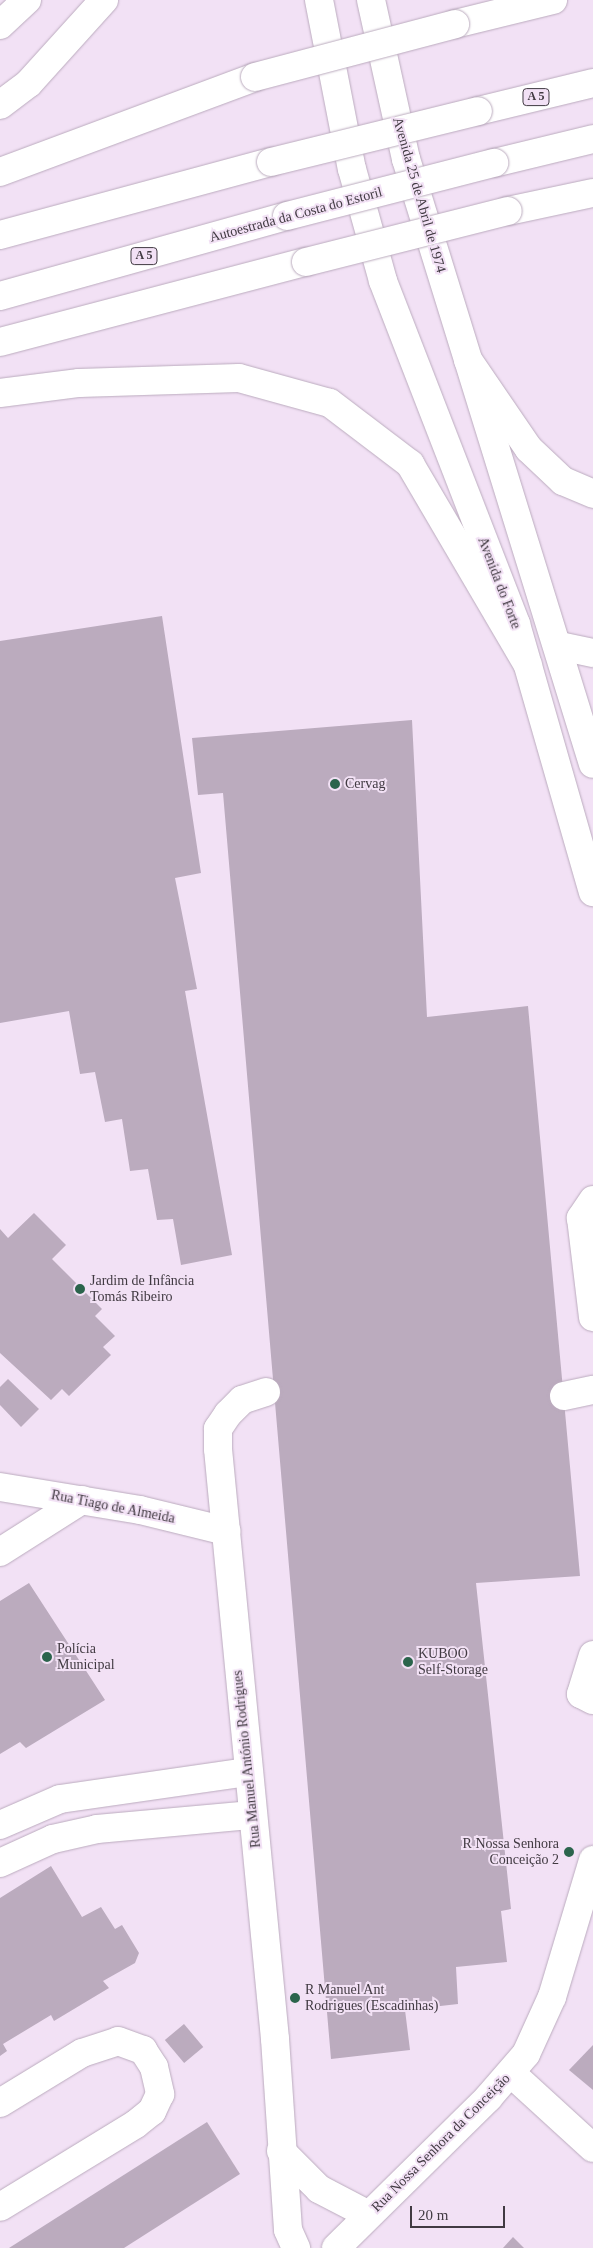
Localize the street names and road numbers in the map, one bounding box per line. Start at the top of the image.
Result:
road number: A 5 [521,88,551,106]
street label: Avenida 25 de Abril de 1974 [389,115,449,275]
street label: Autoestrada da Costa do Estoril [208,184,384,246]
road number: A 5 [129,247,159,266]
street label: Avenida do Forte [474,535,524,631]
street label: Rua Tiago de Almeida [49,1487,177,1527]
street label: Rua Manuel António Rodrigues [229,1669,265,1849]
street label: Rua Nossa Senhora da Conceição [368,2070,514,2216]

